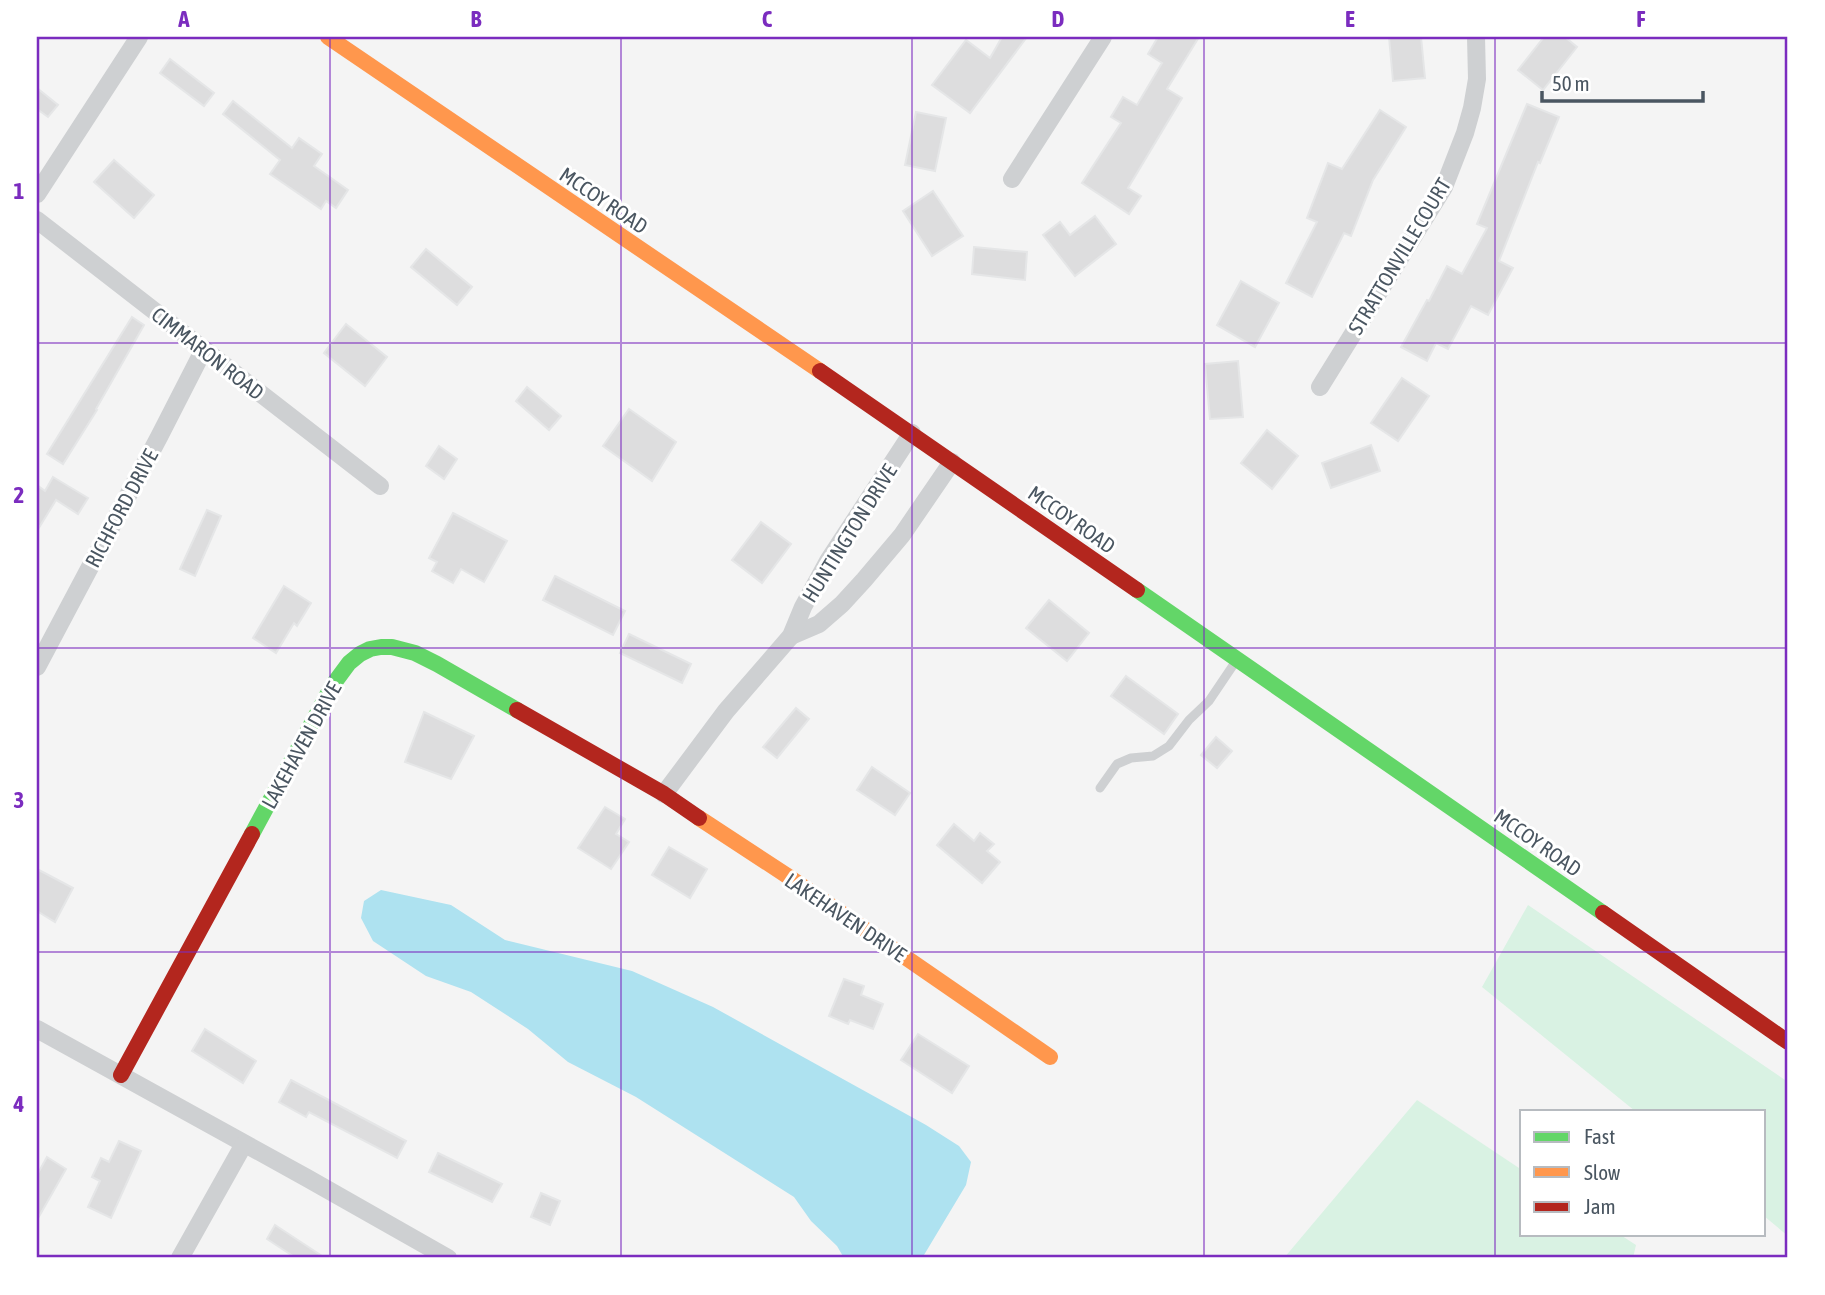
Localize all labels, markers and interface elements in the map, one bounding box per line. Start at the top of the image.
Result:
text: A [177,6,190,32]
text: B [471,6,482,32]
text: C [762,6,773,32]
text: D [1052,6,1065,32]
text: E [1345,6,1355,32]
text: F [1636,6,1646,32]
scale bar [1542,60,1702,104]
text: 50 m [1552,71,1590,95]
street label: MCCOY ROAD [556,162,652,238]
street label: STRATTONVILLE COURT [1343,174,1455,338]
text: 1 [14,178,25,204]
street label: CIMMARON ROAD [147,302,269,404]
street label: RICHFORD DRIVE [80,445,162,571]
street label: HUNTINGTON DRIVE [797,459,901,606]
street label: MCCOY ROAD [1024,480,1120,558]
text: 2 [14,482,24,508]
street label: LAKEHAVEN DRIVE [256,677,346,813]
text: 3 [14,787,24,813]
street label: MCCOY ROAD [1490,803,1586,881]
street label: LAKEHAVEN DRIVE [781,868,911,966]
text: 4 [13,1091,25,1117]
legend [1520,1110,1766,1236]
text: Fast [1584,1124,1615,1148]
text: Slow [1584,1160,1621,1184]
text: Jam [1584,1194,1616,1218]

